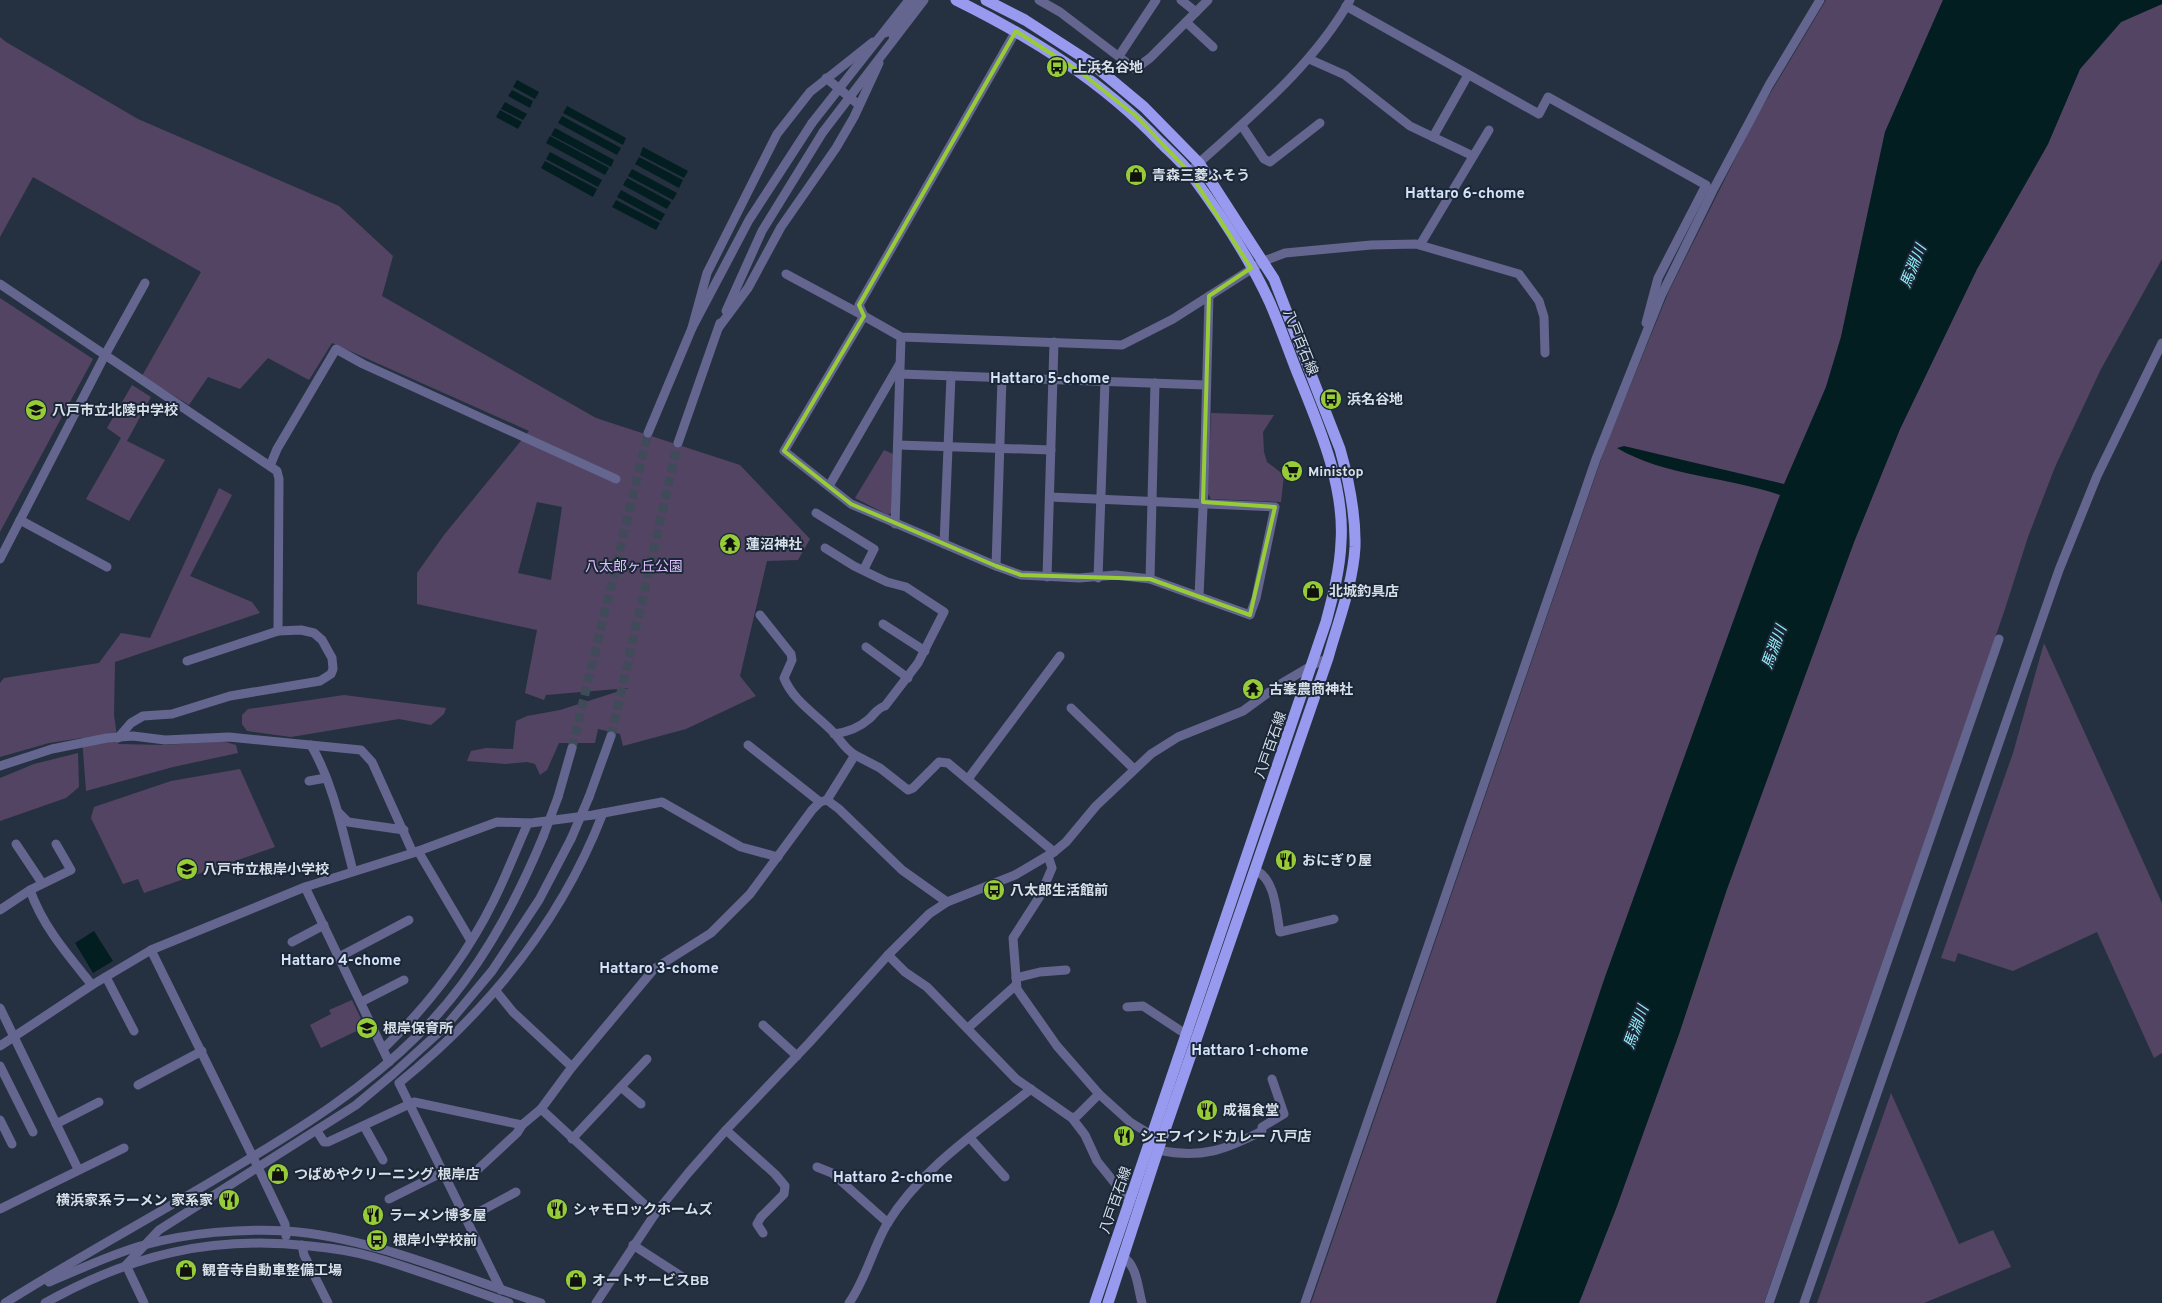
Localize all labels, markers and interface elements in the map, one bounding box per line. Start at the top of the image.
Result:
bus stop icon: 上浜名谷地 [1045,55,1069,79]
place label: 上浜名谷地 [1073,59,1143,77]
shop icon: 青森三菱ふそう [1124,163,1148,187]
place label: 青森三菱ふそう [1152,168,1250,185]
district label: Hattaro 6-chome [1405,185,1525,204]
water label: 馬淵川 [1897,240,1932,291]
street label: 八戸百石線 [1279,307,1321,378]
district label: Hattaro 5-chome [990,370,1110,389]
bus stop icon: 浜名谷地 [1319,387,1343,411]
place label: 浜名谷地 [1347,391,1403,409]
school or university icon: 八戸市立北陵中学校 [24,398,48,422]
place label: 八戸市立北陵中学校 [52,403,178,420]
supermarket icon: Ministop [1280,459,1304,483]
place label: Ministop [1308,464,1364,481]
temple icon: 蓮沼神社 [718,532,742,556]
place label: 蓮沼神社 [746,536,802,554]
park label: 八太郎ヶ丘公園 [585,559,683,576]
shop icon: 北城釣具店 [1301,579,1325,603]
place label: 北城釣具店 [1329,583,1399,601]
water label: 馬淵川 [1759,621,1793,672]
temple icon: 古峯農商神社 [1241,677,1265,701]
place label: 古峯農商神社 [1269,681,1353,699]
street label: 八戸百石線 [1252,710,1291,781]
restaurant icon: おにぎり屋 [1274,848,1298,872]
place label: おにぎり屋 [1302,853,1372,870]
school or university icon: 八戸市立根岸小学校 [175,857,199,881]
place label: 八戸市立根岸小学校 [203,862,329,879]
bus stop icon: 八太郎生活館前 [982,878,1006,902]
place label: 八太郎生活館前 [1010,882,1108,900]
district label: Hattaro 4-chome [281,952,401,971]
district label: Hattaro 3-chome [599,960,719,979]
water label: 馬淵川 [1621,1001,1655,1052]
school or university icon: 根岸保育所 [355,1016,379,1040]
place label: 根岸保育所 [383,1021,453,1038]
district label: Hattaro 1-chome [1191,1042,1309,1061]
restaurant icon: 成福食堂 [1195,1098,1219,1122]
place label: 成福食堂 [1223,1102,1279,1120]
restaurant icon: シェフインドカレー 八戸店 [1112,1124,1136,1148]
place label: シェフインドカレー 八戸店 [1140,1129,1312,1146]
shop icon: つばめやクリーニング 根岸店 [266,1162,290,1186]
street label: 八戸百石線 [1097,1165,1136,1236]
place label: つばめやクリーニング 根岸店 [294,1166,480,1184]
district label: Hattaro 2-chome [833,1169,953,1188]
restaurant icon: 横浜家系ラーメン 家系家 [217,1188,241,1212]
place label: 横浜家系ラーメン 家系家 [56,1192,213,1210]
restaurant icon: シャモロックホームズ [545,1197,569,1221]
place label: シャモロックホームズ [573,1201,713,1219]
restaurant icon: ラーメン博多屋 [361,1203,385,1227]
place label: ラーメン博多屋 [389,1207,486,1225]
bus stop icon: 根岸小学校前 [365,1228,389,1252]
place label: 根岸小学校前 [393,1232,477,1250]
shop icon: 観音寺自動車整備工場 [174,1258,198,1282]
place label: 観音寺自動車整備工場 [202,1262,342,1280]
shop icon: オートサービスBB [564,1268,588,1292]
place label: オートサービスBB [592,1273,709,1290]

